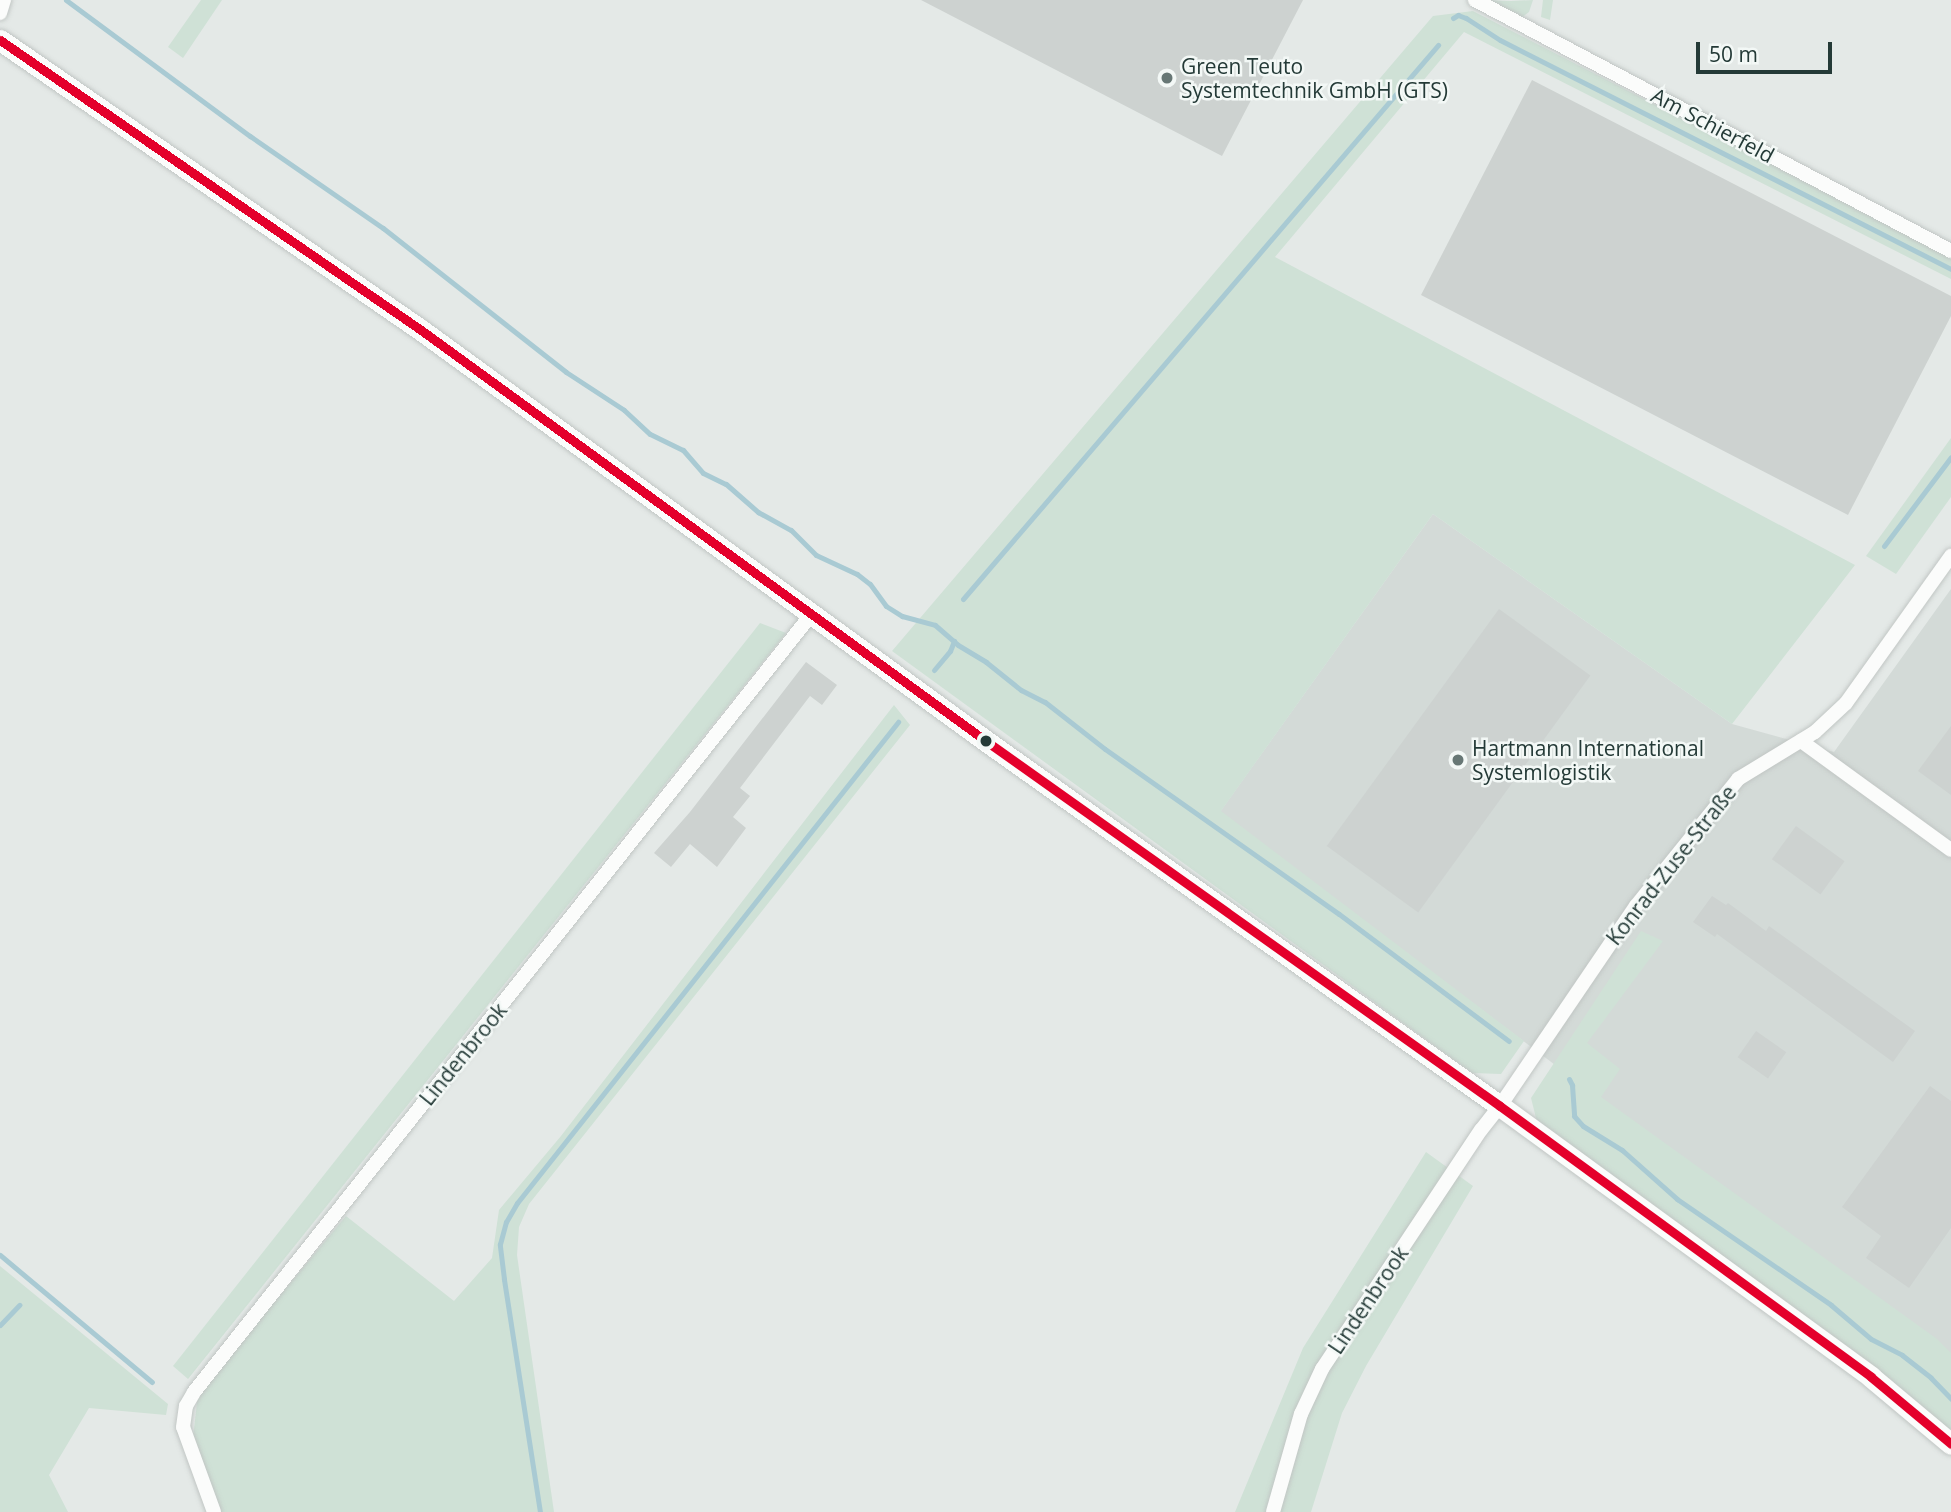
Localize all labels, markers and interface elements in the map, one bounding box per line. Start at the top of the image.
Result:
scale bar [1699,28,1836,72]
text: 50 m [1709,40,1758,68]
place label: Green Teuto Systemtechnik GmbH (GTS) [1181,53,1448,103]
marker: Green Teuto Systemtechnik GmbH (GTS) [1159,70,1175,86]
street label: Am Schierfeld [1647,82,1779,168]
unlabelled marker [979,734,993,748]
place label: Hartmann International Systemlogistik [1472,735,1704,785]
marker: Hartmann International Systemlogistik [1450,752,1466,768]
street label: Konrad-Zuse-Straße [1601,780,1741,950]
street label: Lindenbrook [414,998,512,1110]
street label: Lindenbrook [1323,1241,1413,1359]

